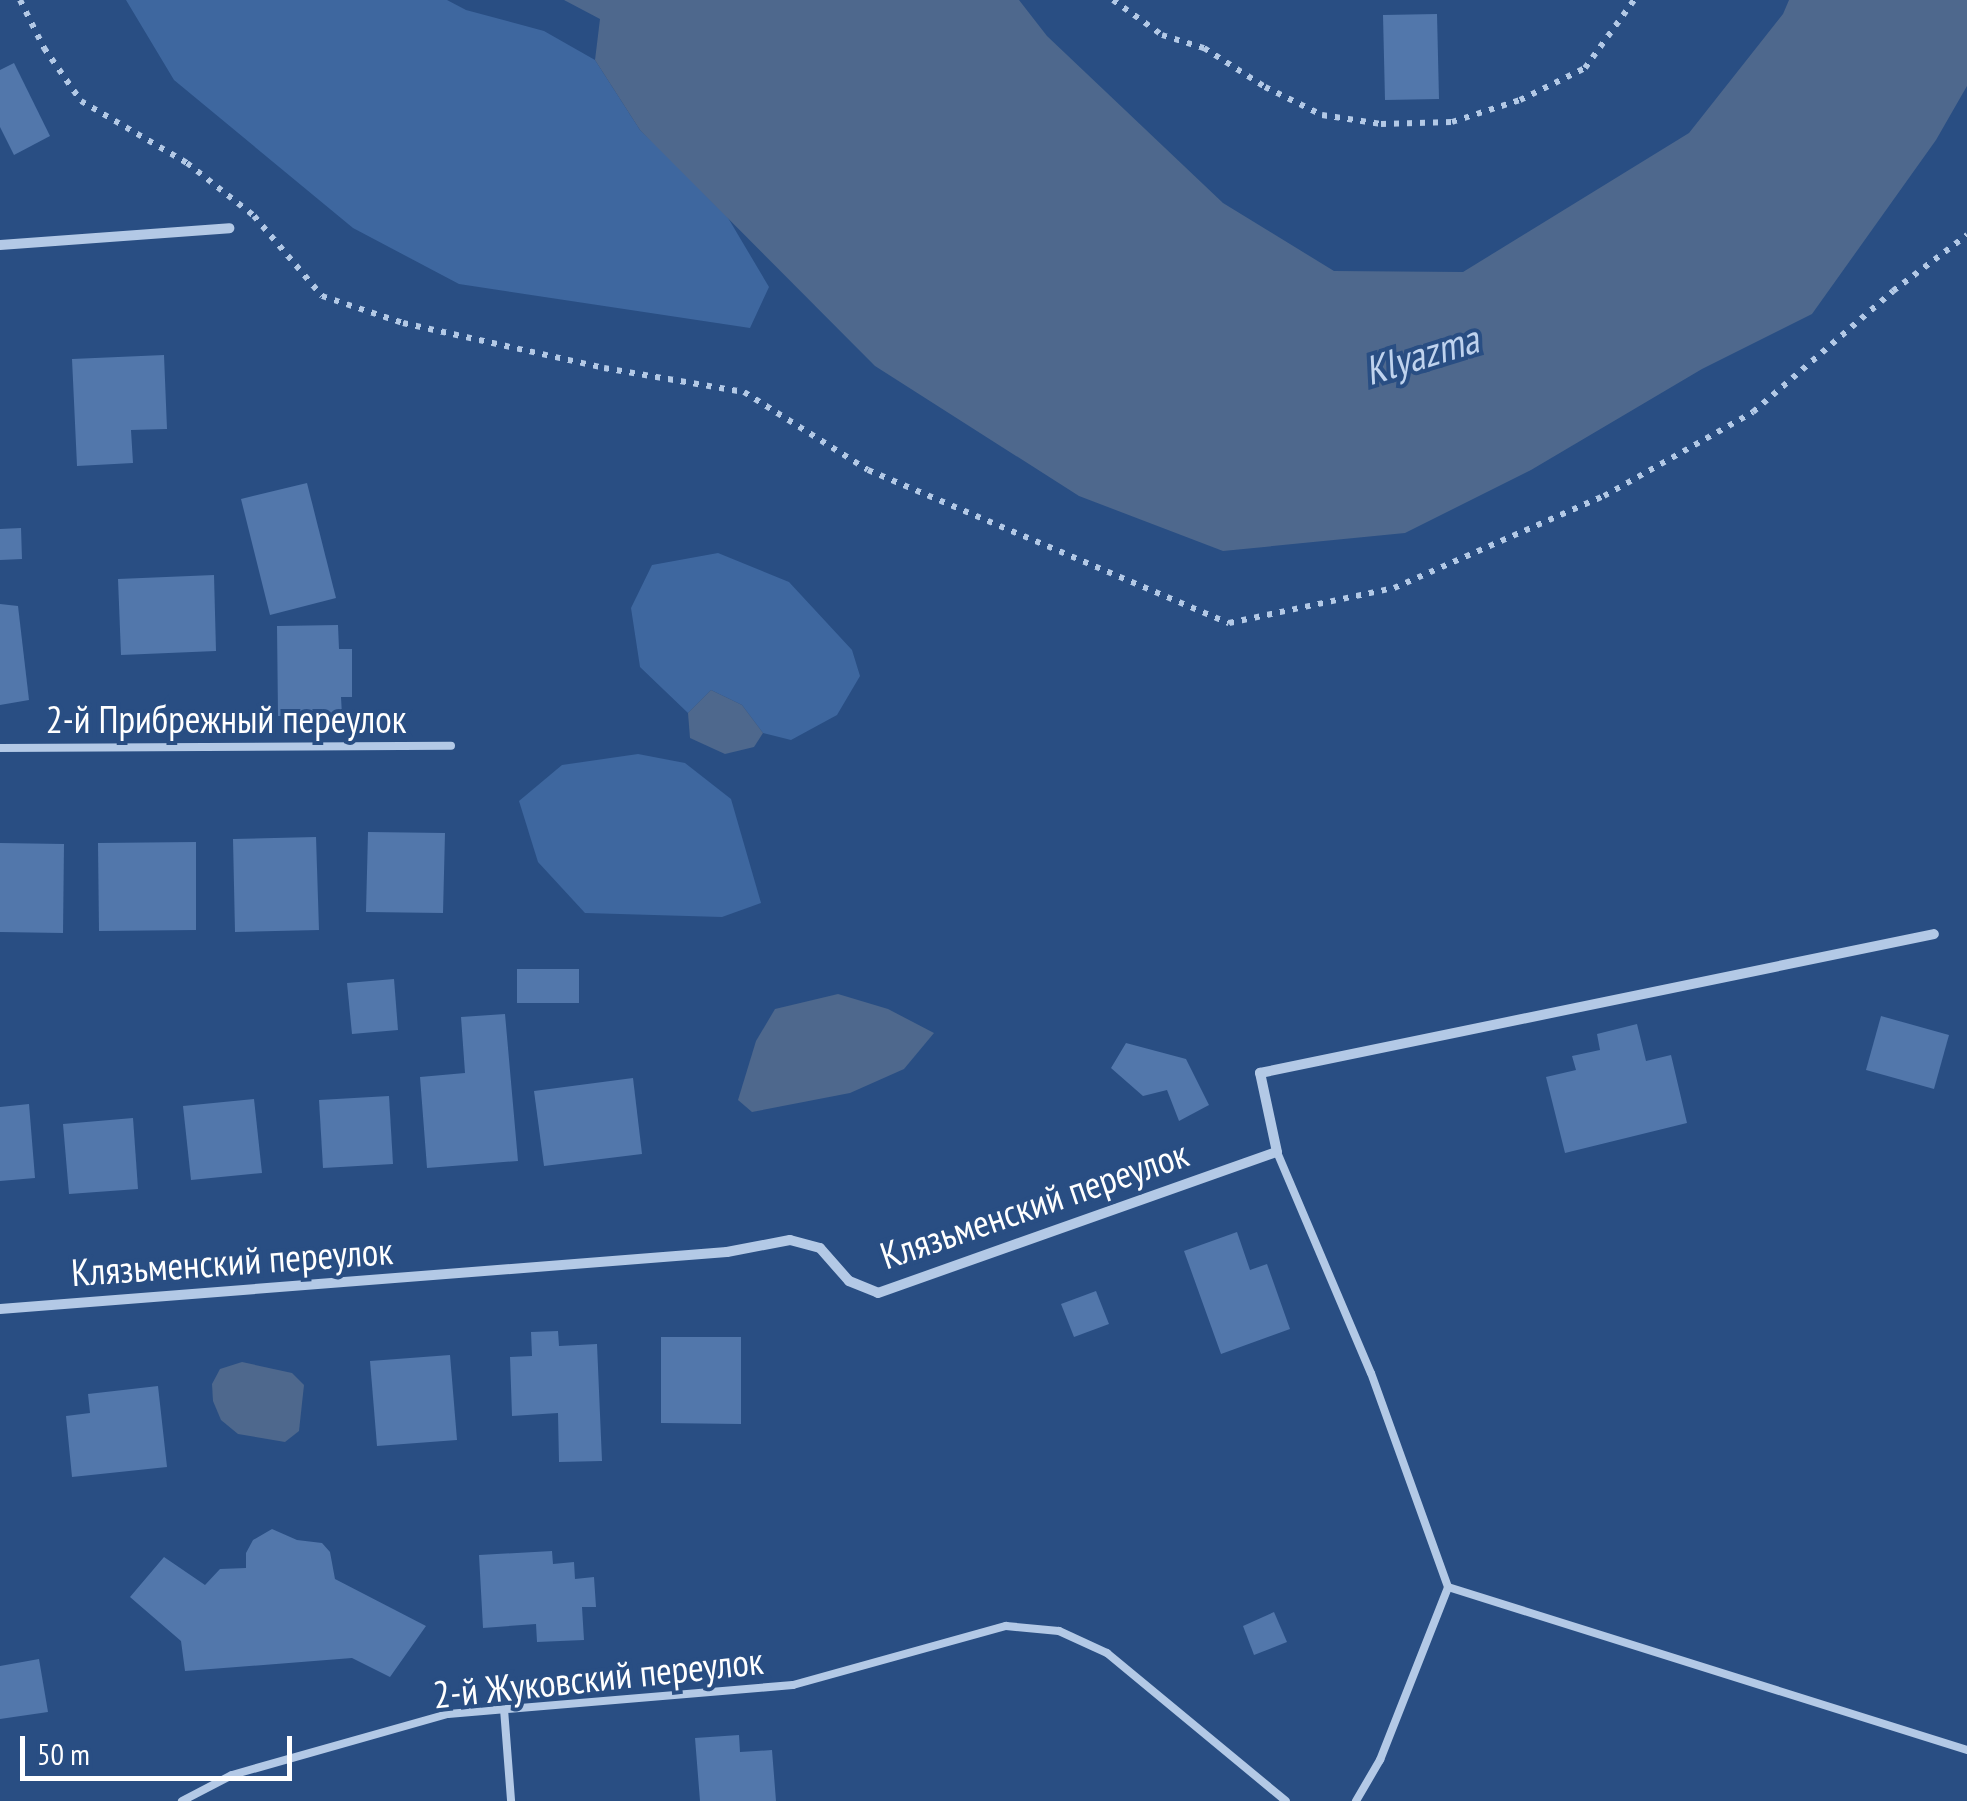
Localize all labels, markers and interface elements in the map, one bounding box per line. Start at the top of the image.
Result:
water label: Klyazma [1358,314,1484,394]
street label: 2-й Прибрежный переулок [46,696,406,742]
street label: Клязьменский переулок [874,1130,1194,1278]
street label: Клязьменский переулок [70,1227,394,1295]
street label: 2-й Жуковский переулок [431,1637,765,1717]
scale bar [25,1716,298,1778]
text: 50 m [37,1734,90,1773]

